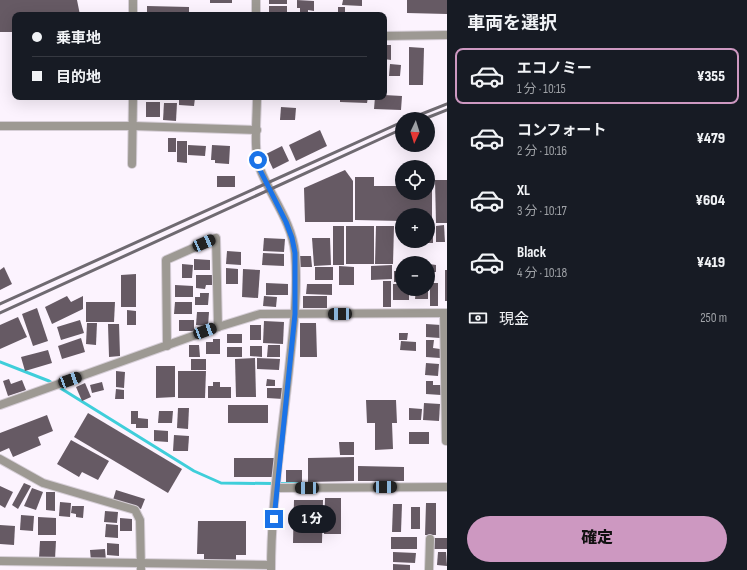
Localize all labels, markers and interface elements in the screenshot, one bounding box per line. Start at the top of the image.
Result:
text: 車両を選択 [467,13,557,34]
text: 乗車地 [56,29,101,48]
icon: car [469,58,505,94]
text: エコノミー [517,59,592,78]
text: ¥355 [697,67,725,86]
text: 目的地 [56,68,101,87]
text: 1 分 · 10:15 [517,81,566,97]
north arrow [395,112,435,152]
map controls [395,112,435,296]
icon: car [469,120,505,156]
text: コンフォート [517,121,607,140]
text: ¥479 [696,129,725,148]
text: 2 分 · 10:16 [517,143,567,159]
route start [249,151,267,169]
button: locate [395,160,435,200]
text: XL [517,181,530,200]
icon: car [469,182,505,218]
text: ¥604 [695,191,725,210]
text: 3 分 · 10:17 [517,203,567,219]
button: + [395,208,435,248]
car [191,233,217,253]
text: Black [517,243,546,262]
icon: car [469,244,505,280]
text: ¥419 [697,253,725,272]
button: − [395,256,435,296]
text: 4 分 · 10:18 [517,265,567,281]
icon: cash [467,307,489,329]
car [328,308,352,320]
text: 現金 [499,310,529,329]
text: 250 m [700,310,727,326]
car [192,321,218,341]
car [57,370,83,390]
car [373,481,397,493]
car [295,482,319,494]
callout: 1 分 [288,505,336,533]
route end [265,510,283,528]
text: 1 分 [302,511,322,527]
button: 確定 [467,516,727,562]

